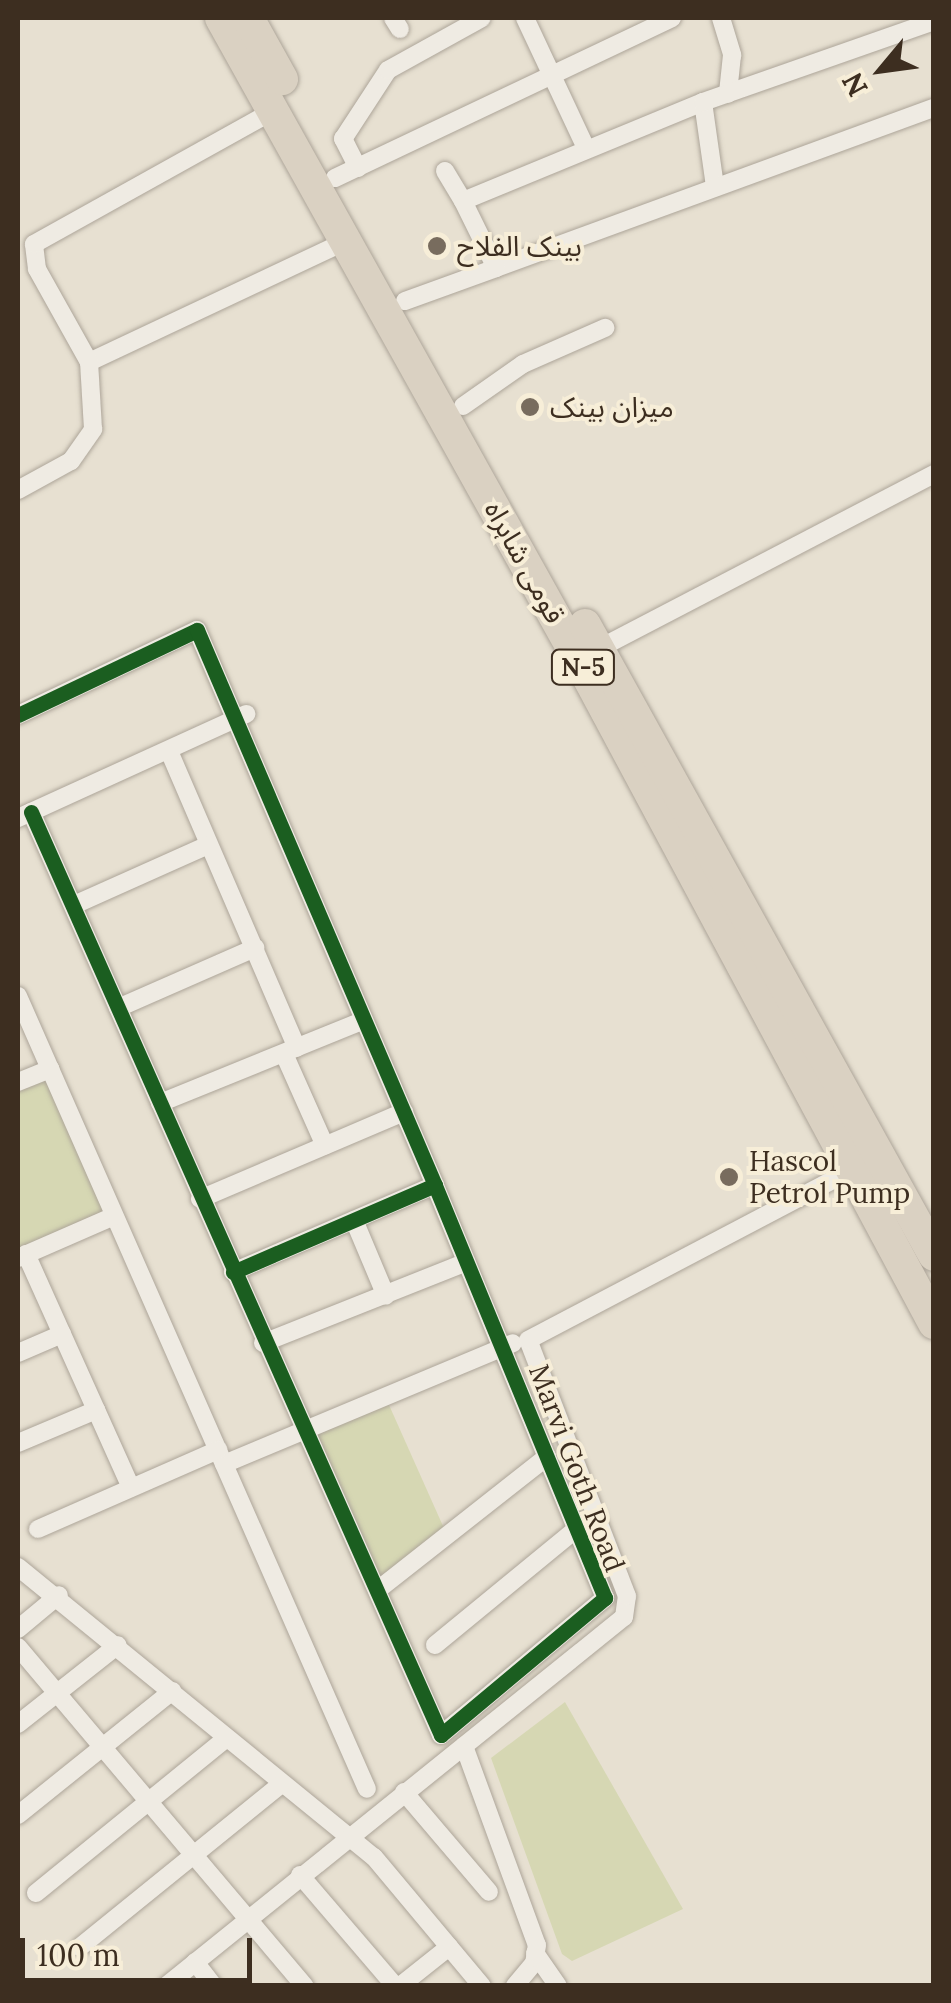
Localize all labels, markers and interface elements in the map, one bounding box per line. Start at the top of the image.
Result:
north arrow [831,20,931,120]
text: N [834,66,876,103]
place label: بینک الفلاح [457,229,582,263]
marker: بینک الفلاح [426,235,448,257]
place label: میزان بینک [550,390,674,424]
marker: میزان بینک [519,396,541,418]
street label: قومی شاہراہ [478,495,572,629]
road number: N-5 [550,647,616,687]
place label: Hascol Petrol Pump [749,1144,910,1210]
marker: Hascol Petrol Pump [718,1166,740,1188]
street label: Marvi Goth Road [522,1360,632,1576]
scale bar [25,1918,258,1980]
text: 100 m [37,1936,120,1974]

